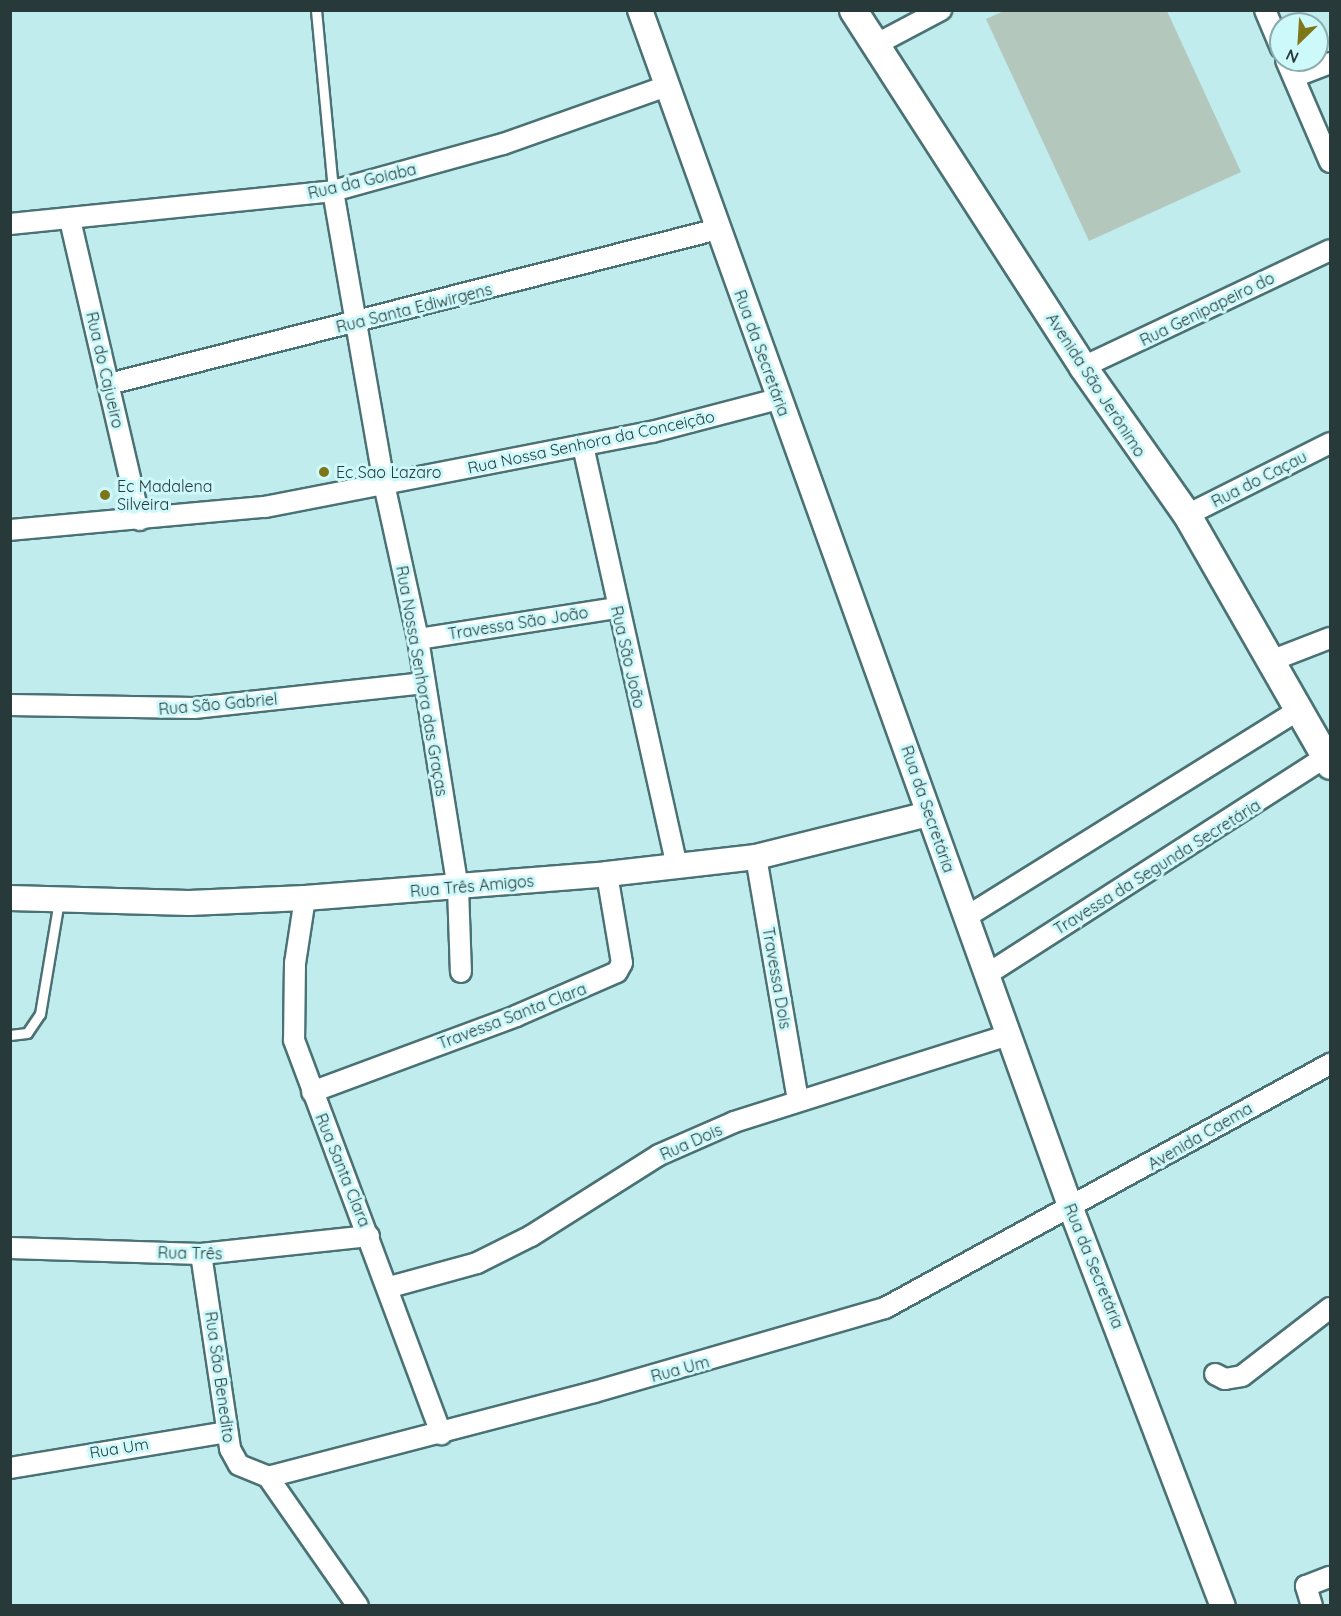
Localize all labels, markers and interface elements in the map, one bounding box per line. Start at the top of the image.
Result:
north arrow [1269,12,1329,72]
text: N [1283,45,1302,68]
street label: Rua da Goiaba [306,159,418,203]
street label: Rua Genipapeiro do [1137,268,1277,350]
street label: Rua Santa Ediwirgens [334,279,494,337]
street label: Rua da Secretária [730,287,794,419]
street label: Rua do Cajueiro [82,310,128,430]
street label: Avenida São Jerônimo [1042,310,1150,460]
street label: Rua Nossa Senhora da Conceição [466,406,716,478]
street label: Rua do Caçau [1208,447,1310,511]
place label: Ec Sao Lazaro [336,462,441,482]
marker: Ec Sao Lazaro [317,465,331,479]
place label: Ec Madalena Silveira [117,476,212,514]
marker: Ec Madalena Silveira [98,488,112,502]
street label: Rua Nossa Senhora das Graças [392,564,452,798]
street label: Travessa São João [447,602,589,644]
street label: Rua São João [607,604,649,710]
street label: Rua São Gabriel [158,689,278,719]
street label: Rua da Secretária [897,743,959,875]
street label: Travessa da Segunda Secretária [1050,795,1264,939]
street label: Rua Três Amigos [409,871,535,901]
street label: Travessa Dois [759,926,795,1030]
street label: Travessa Santa Clara [435,979,589,1053]
street label: Avenida Caema [1144,1098,1256,1174]
street label: Rua Santa Clara [312,1110,374,1230]
street label: Rua Dois [657,1120,725,1164]
street label: Rua da Secretária [1060,1201,1128,1331]
street label: Rua Três [157,1243,223,1263]
street label: Rua São Benedito [201,1310,239,1444]
street label: Rua Um [649,1352,711,1386]
street label: Rua Um [88,1434,150,1462]

